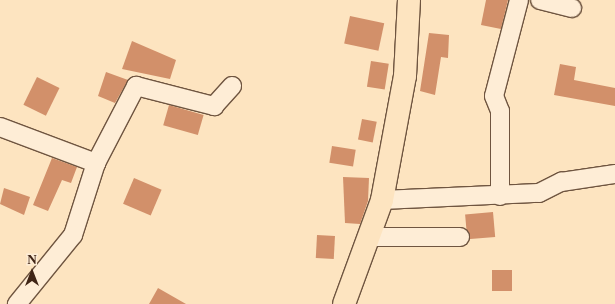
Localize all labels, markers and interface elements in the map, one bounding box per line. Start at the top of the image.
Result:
north arrow [12,252,52,292]
text: N [27,253,37,267]

